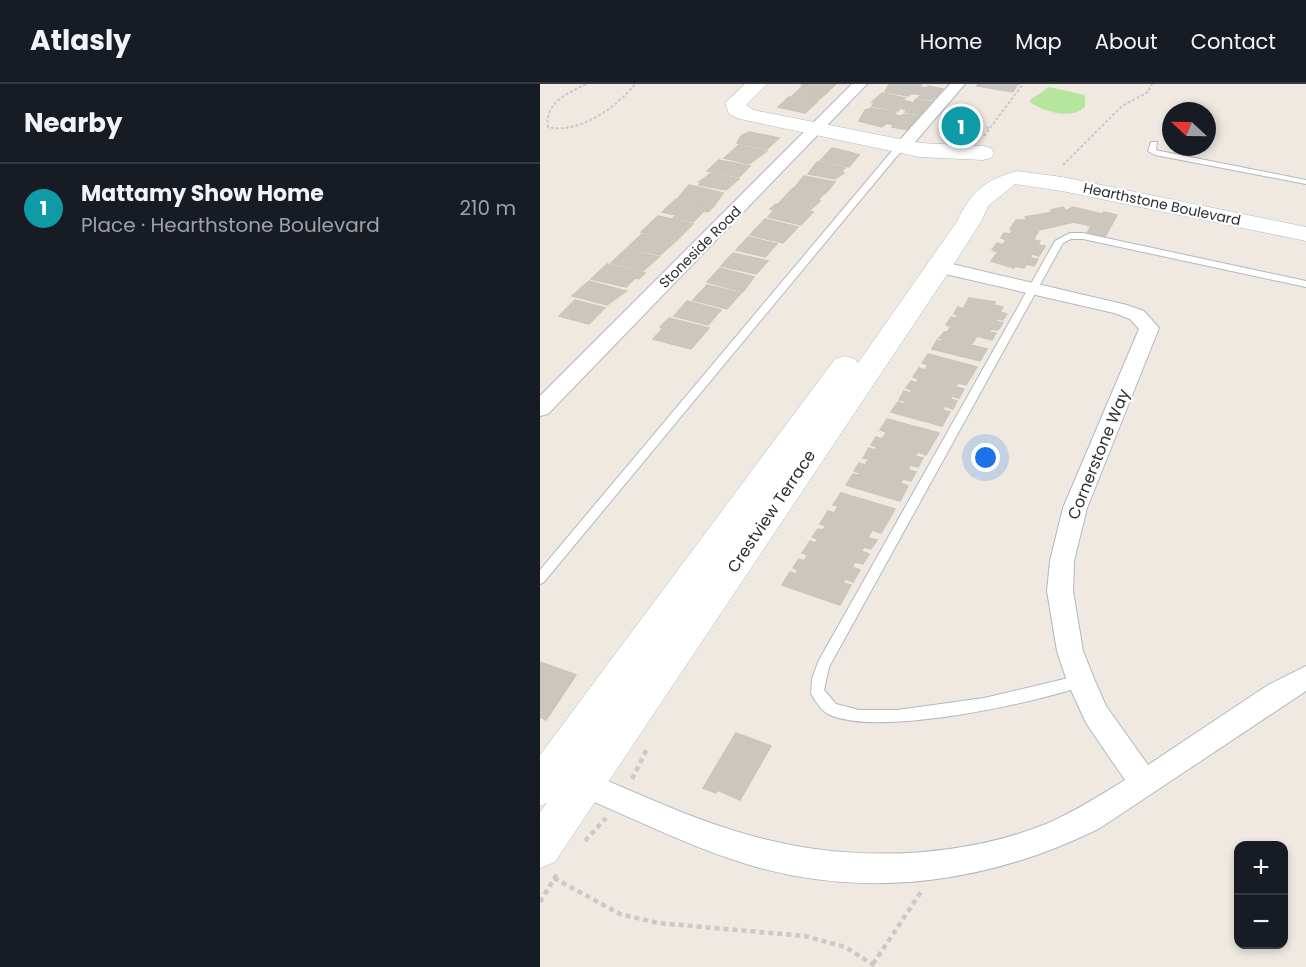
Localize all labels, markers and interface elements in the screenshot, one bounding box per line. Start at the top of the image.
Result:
text: Atlasly [30,21,131,60]
text: Home [920,27,982,56]
text: Map [1015,27,1062,56]
text: About [1095,27,1158,56]
text: Contact [1191,27,1276,56]
north arrow [1162,102,1216,156]
pin: 1 [942,104,980,148]
text: Nearby [24,105,122,141]
text: Mattamy Show Home [81,178,324,209]
street label: Hearthstone Boulevard [1081,178,1243,230]
text: 1 [40,194,47,222]
text: 210 m [460,194,516,222]
street label: Stoneside Road [654,201,746,293]
text: Place · Hearthstone Boulevard [81,211,380,239]
street label: Cornerstone Way [1062,385,1135,523]
your location [971,443,1000,472]
street label: Crestview Terrace [722,445,821,577]
map controls [1234,841,1288,949]
button: + [1234,841,1288,895]
button: − [1234,895,1288,949]

